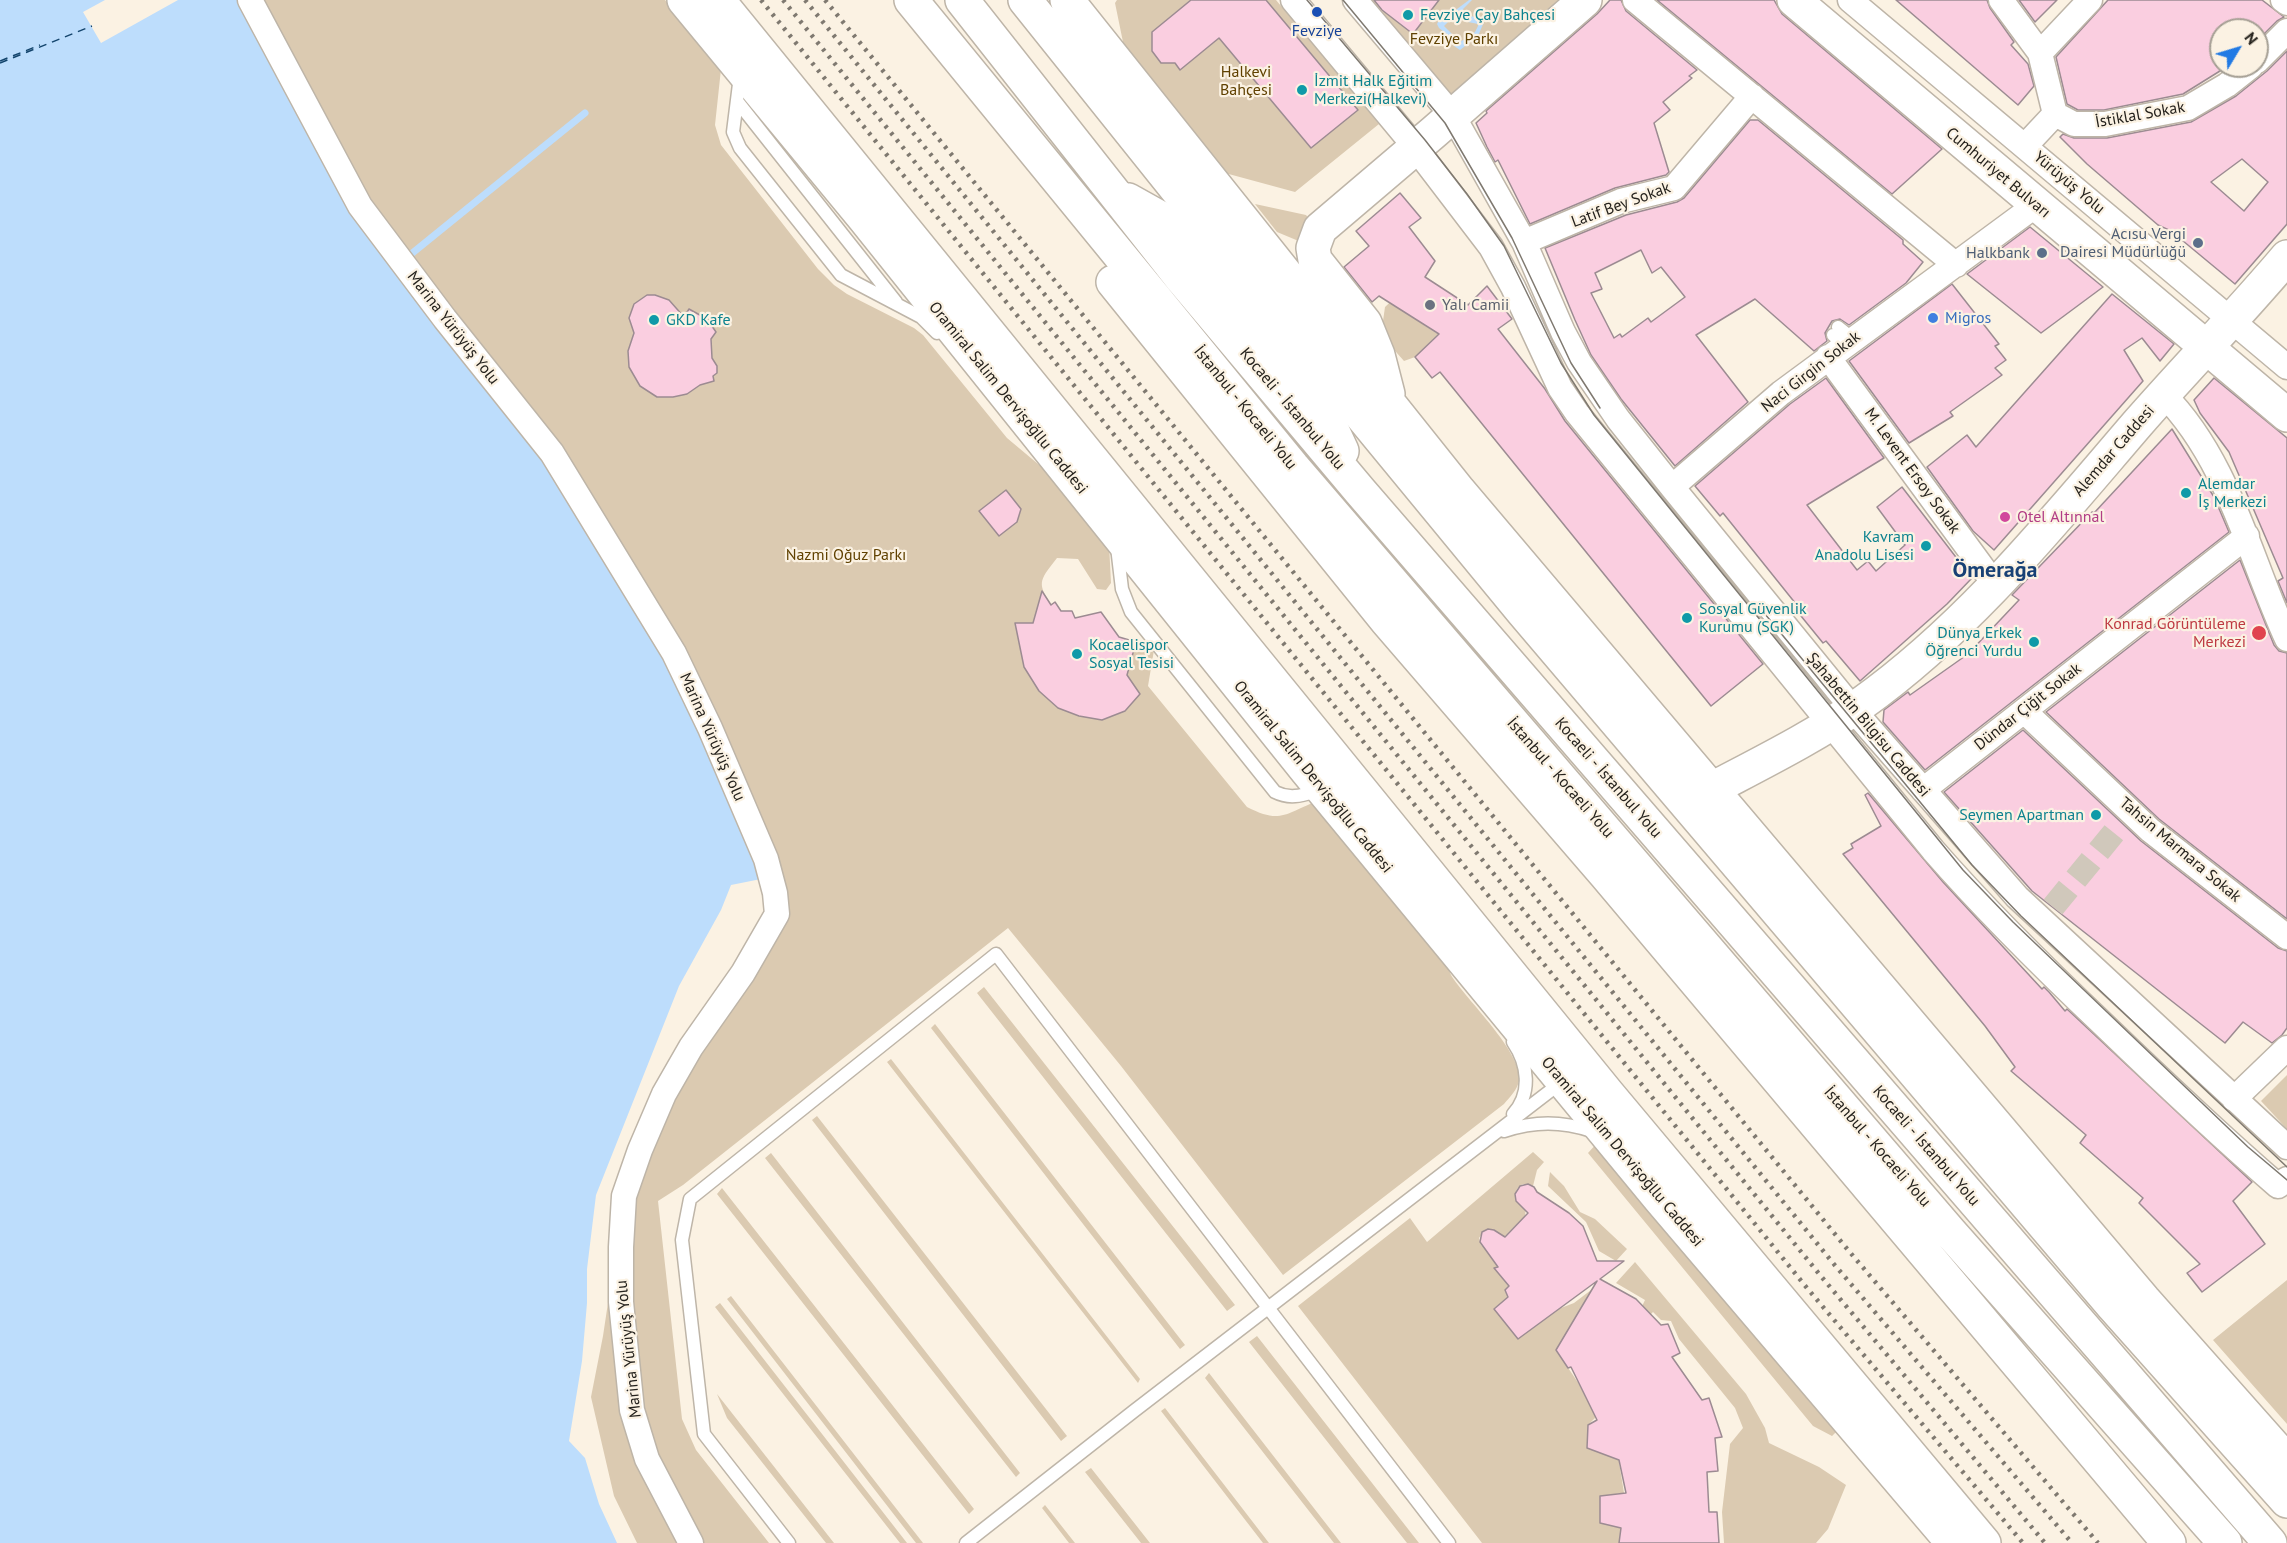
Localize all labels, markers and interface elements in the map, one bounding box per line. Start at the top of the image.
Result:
marker: Fevziye [1310,5,1324,19]
place label: Fevziye Çay Bahçesi [1420,5,1555,25]
marker: Fevziye Çay Bahçesi [1401,8,1415,22]
north arrow [2209,18,2269,78]
place label: Fevziye [1292,21,1342,41]
text: N [2240,28,2263,48]
park label: Fevziye Parkı [1410,29,1498,49]
park label: Halkevi Bahçesi [1220,62,1272,100]
place label: İzmit Halk Eğitim Merkezi(Halkevi) [1314,71,1432,109]
marker: İzmit Halk Eğitim Merkezi(Halkevi) [1295,83,1309,97]
street label: İstiklal Sokak [2094,98,2186,132]
street label: Cumhuriyet Bulvarı [1942,124,2054,222]
street label: Yürüyüş Yolu [2029,148,2109,218]
street label: Latif Bey Sokak [1569,178,1673,232]
place label: Acısu Vergi Dairesi Müdürlüğü [2060,224,2186,262]
marker: Acısu Vergi Dairesi Müdürlüğü [2191,236,2205,250]
place label: Halkbank [1966,243,2030,263]
marker: Halkbank [2035,246,2049,260]
street label: Marina Yürüyüş Yolu [403,268,503,388]
place label: Yalı Camii [1442,295,1509,315]
street label: Oramiral Salim Dervişoğllu Caddesi [924,298,1092,498]
marker: Yalı Camii [1423,298,1437,312]
place label: Migros [1945,308,1991,328]
place label: GKD Kafe [666,310,731,330]
marker: Migros [1926,311,1940,325]
marker: GKD Kafe [647,313,661,327]
street label: Naci Girgin Sokak [1758,327,1864,417]
street label: İstanbul - Kocaeli Yolu [1189,342,1301,474]
street label: Kocaeli - İstanbul Yolu [1235,344,1349,474]
street label: Alemdar Caddesi [2069,401,2159,501]
street label: M. Levent Ersoy Sokak [1860,404,1964,538]
place label: Alemdar İş Merkezi [2198,474,2267,512]
marker: Alemdar İş Merkezi [2179,486,2193,500]
place label: Otel Altınnal [2017,507,2104,527]
marker: Otel Altınnal [1998,510,2012,524]
place label: Kavram Anadolu Lisesi [1815,527,1914,565]
marker: Kavram Anadolu Lisesi [1919,539,1933,553]
park label: Nazmi Oğuz Parkı [786,545,906,565]
district label: Ömerağa [1953,558,2037,584]
place label: Sosyal Güvenlik Kurumu (SGK) [1699,599,1807,637]
marker: Sosyal Güvenlik Kurumu (SGK) [1680,611,1694,625]
place label: Konrad Görüntüleme Merkezi [2104,614,2246,652]
place label: Dünya Erkek Öğrenci Yurdu [1925,623,2022,661]
marker: Konrad Görüntüleme Merkezi [2250,624,2268,642]
place label: Kocaelispor Sosyal Tesisi [1089,635,1174,673]
marker: Dünya Erkek Öğrenci Yurdu [2027,635,2041,649]
marker: Kocaelispor Sosyal Tesisi [1070,647,1084,661]
street label: Şahabettin Bilgisu Caddesi [1802,649,1934,801]
street label: Dündar Çiğit Sokak [1971,659,2085,755]
street label: Marina Yürüyüş Yolu [675,670,749,804]
street label: Oramiral Salim Dervişoğllu Caddesi [1229,677,1397,877]
street label: İstanbul - Kocaeli Yolu [1502,714,1618,842]
street label: Kocaeli - İstanbul Yolu [1550,714,1666,842]
street label: Tahsin Marmara Sokak [2115,794,2245,906]
place label: Seymen Apartman [1959,805,2084,825]
marker: Seymen Apartman [2089,808,2103,822]
street label: Oramiral Salim Dervişoğllu Caddesi [1537,1053,1707,1251]
street label: Kocaeli - İstanbul Yolu [1868,1082,1984,1210]
street label: İstanbul - Kocaeli Yolu [1819,1083,1935,1211]
street label: Marina Yürüyüş Yolu [612,1279,646,1419]

